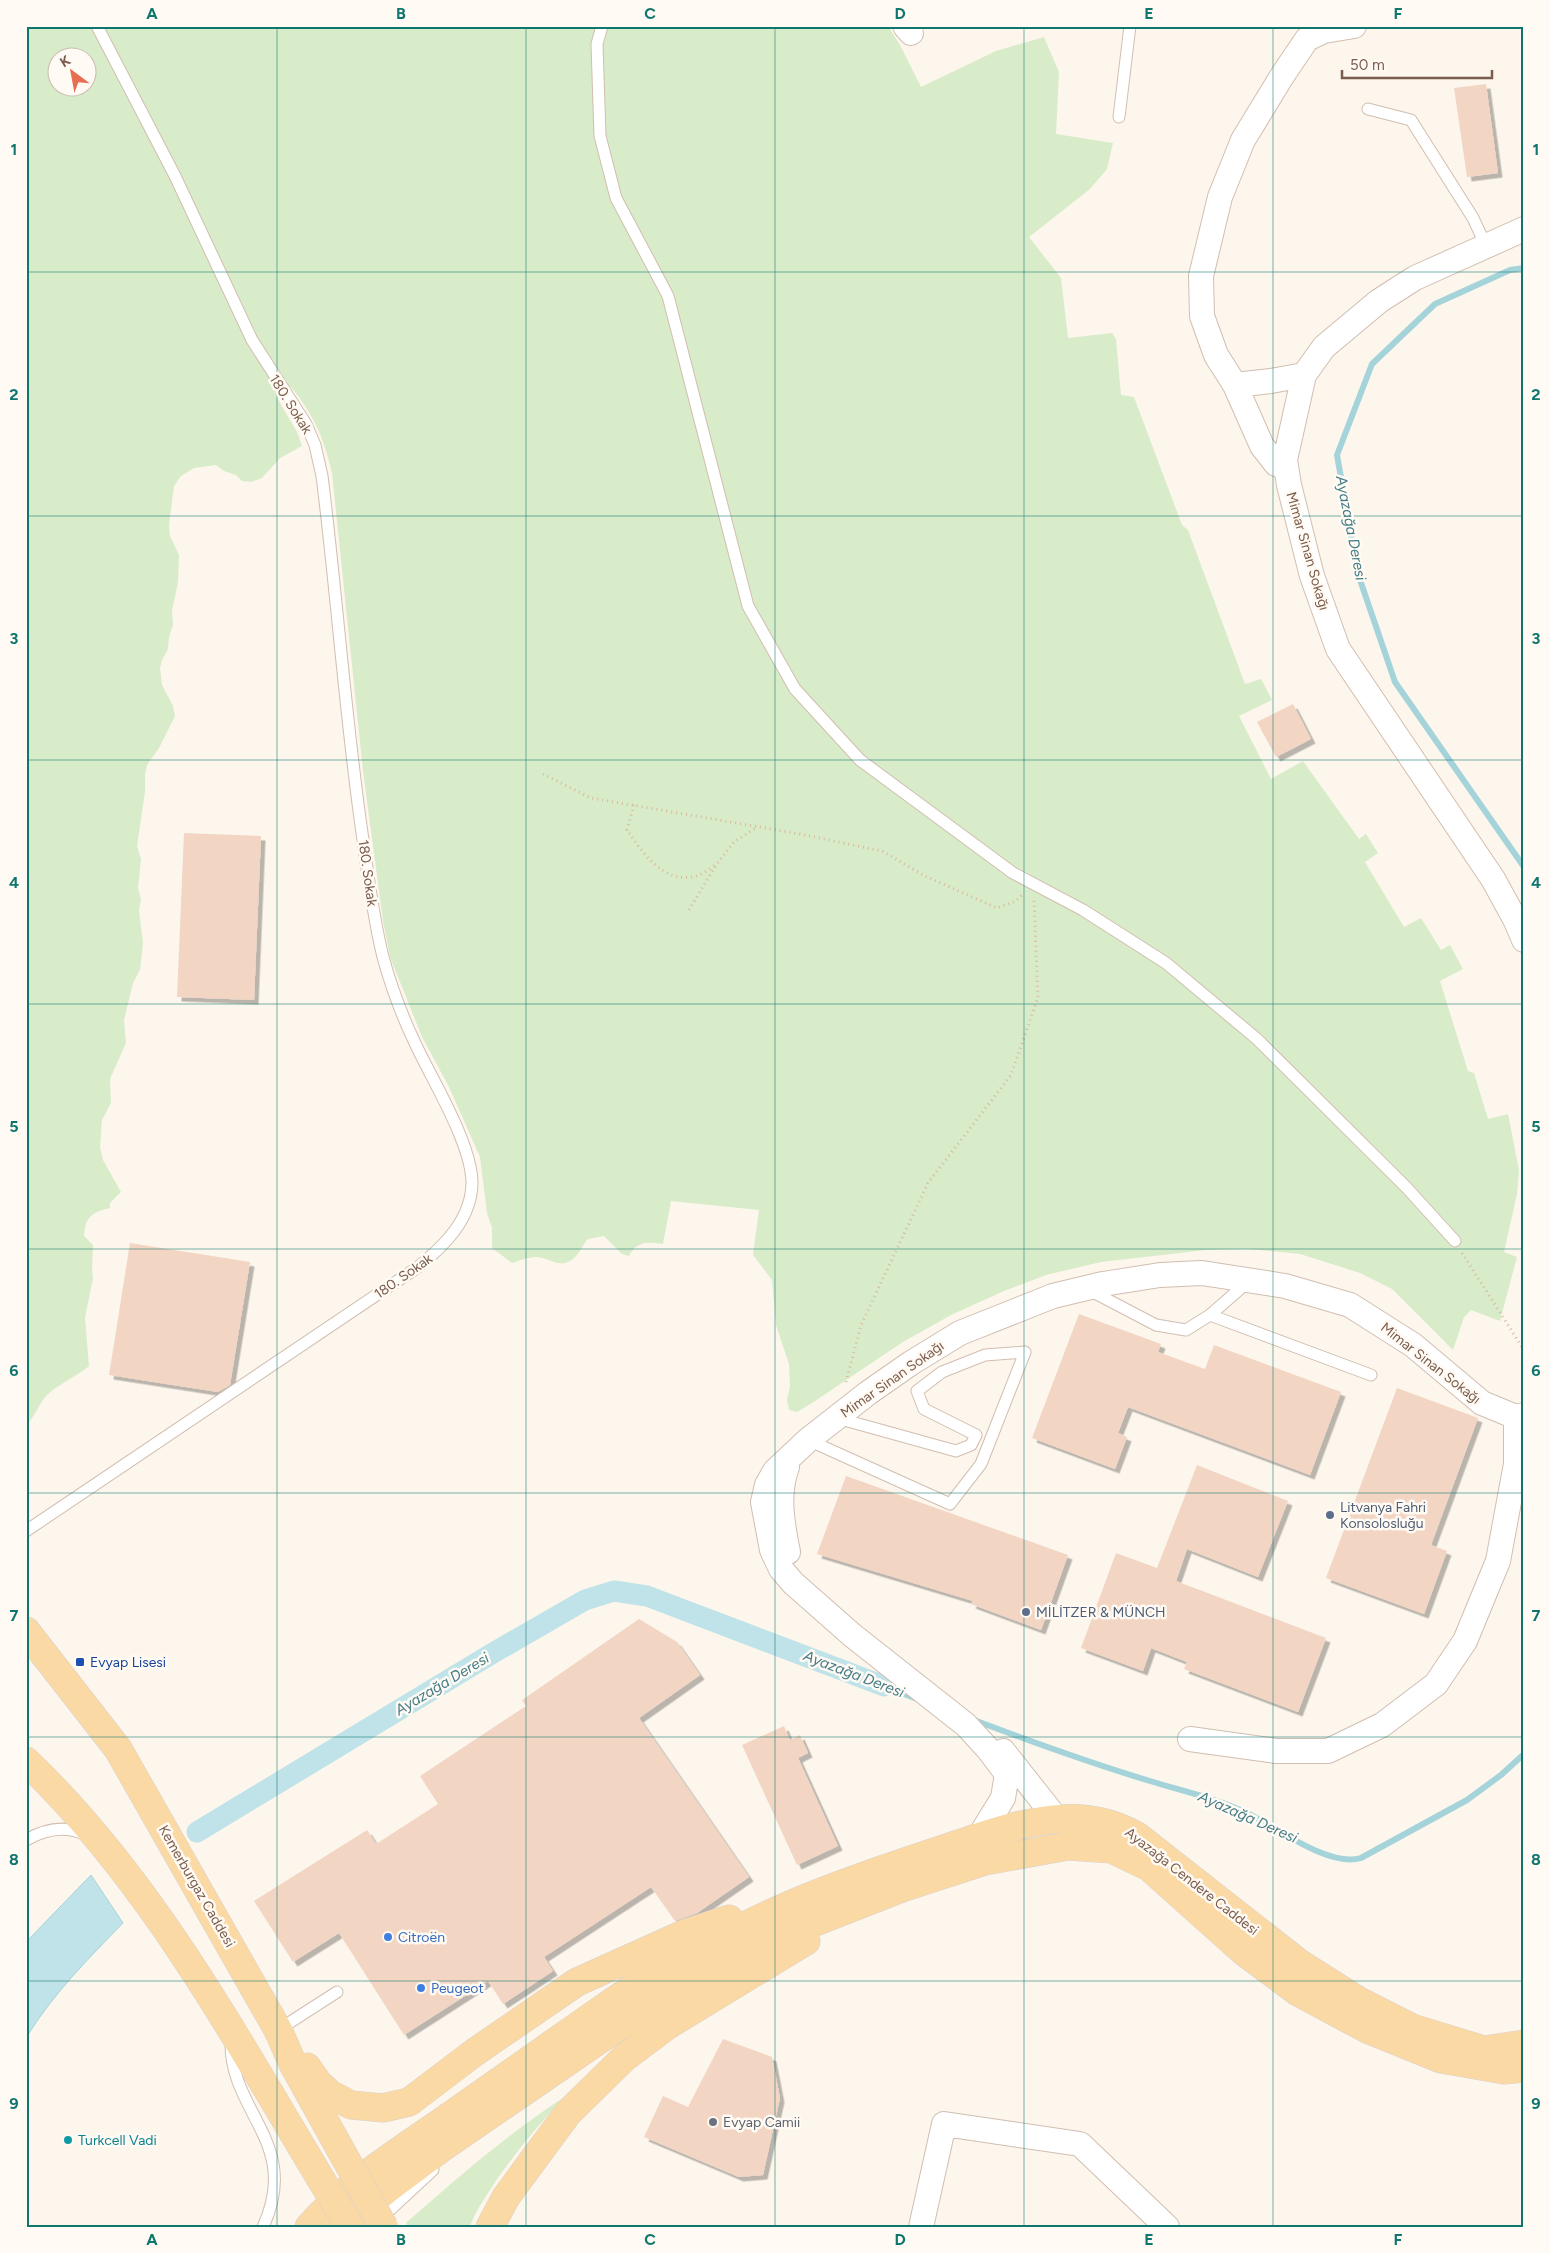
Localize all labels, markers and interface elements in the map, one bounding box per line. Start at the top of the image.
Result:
text: A [146,4,158,23]
text: B [396,4,406,23]
text: C [644,4,656,23]
text: D [894,4,906,23]
text: E [1144,4,1154,23]
text: F [1394,4,1403,23]
north arrow [48,48,98,98]
scale bar [1342,48,1492,80]
text: K [57,51,74,71]
text: 50 m [1350,56,1385,74]
text: 1 [11,140,17,159]
text: 1 [1533,140,1539,159]
street label: 180. Sokak [266,371,316,437]
text: 2 [9,385,19,404]
text: 2 [1531,385,1541,404]
water label: Ayazağa Deresi [1332,473,1370,582]
street label: Mimar Sinan Sokağı [1282,490,1333,612]
text: 3 [10,629,19,648]
text: 3 [1532,629,1541,648]
street label: 180. Sokak [354,839,381,908]
text: 4 [9,873,19,892]
text: 4 [1531,873,1541,892]
text: 5 [9,1117,19,1136]
text: 5 [1531,1117,1541,1136]
street label: 180. Sokak [371,1250,436,1303]
street label: Mimar Sinan Sokağı [1377,1319,1484,1408]
street label: Mimar Sinan Sokağı [837,1337,947,1421]
text: 6 [9,1361,19,1380]
text: 6 [1531,1361,1541,1380]
place label: Litvanya Fahri Konsolosluğu [1340,1499,1426,1532]
marker: Litvanya Fahri Konsolosluğu [1324,1509,1336,1521]
place label: MİLİTZER & MÜNCH [1036,1604,1166,1621]
text: 7 [10,1606,19,1625]
marker: MİLİTZER & MÜNCH [1020,1606,1032,1618]
text: 7 [1532,1606,1541,1625]
water label: Ayazağa Deresi [800,1646,907,1702]
water label: Ayazağa Deresi [391,1649,493,1720]
place label: Evyap Lisesi [90,1654,166,1671]
marker: Evyap Lisesi [74,1656,86,1668]
water label: Ayazağa Deresi [1195,1787,1301,1847]
street label: Kemerburgaz Caddesi [155,1822,238,1950]
street label: Ayazağa Cendere Caddesi [1122,1824,1262,1939]
text: 8 [9,1850,19,1869]
text: 8 [1531,1850,1541,1869]
place label: Citroën [398,1929,445,1946]
marker: Citroën [382,1931,394,1943]
place label: Peugeot [431,1980,484,1997]
marker: Peugeot [415,1982,427,1994]
text: 9 [9,2094,19,2113]
text: 9 [1531,2094,1541,2113]
place label: Evyap Camii [723,2114,800,2131]
marker: Evyap Camii [707,2116,719,2128]
place label: Turkcell Vadi [78,2132,157,2149]
marker: Turkcell Vadi [62,2134,74,2146]
text: A [146,2230,158,2249]
text: B [396,2230,406,2249]
text: C [644,2230,656,2249]
text: D [894,2230,906,2249]
text: E [1144,2230,1154,2249]
text: F [1394,2230,1403,2249]

